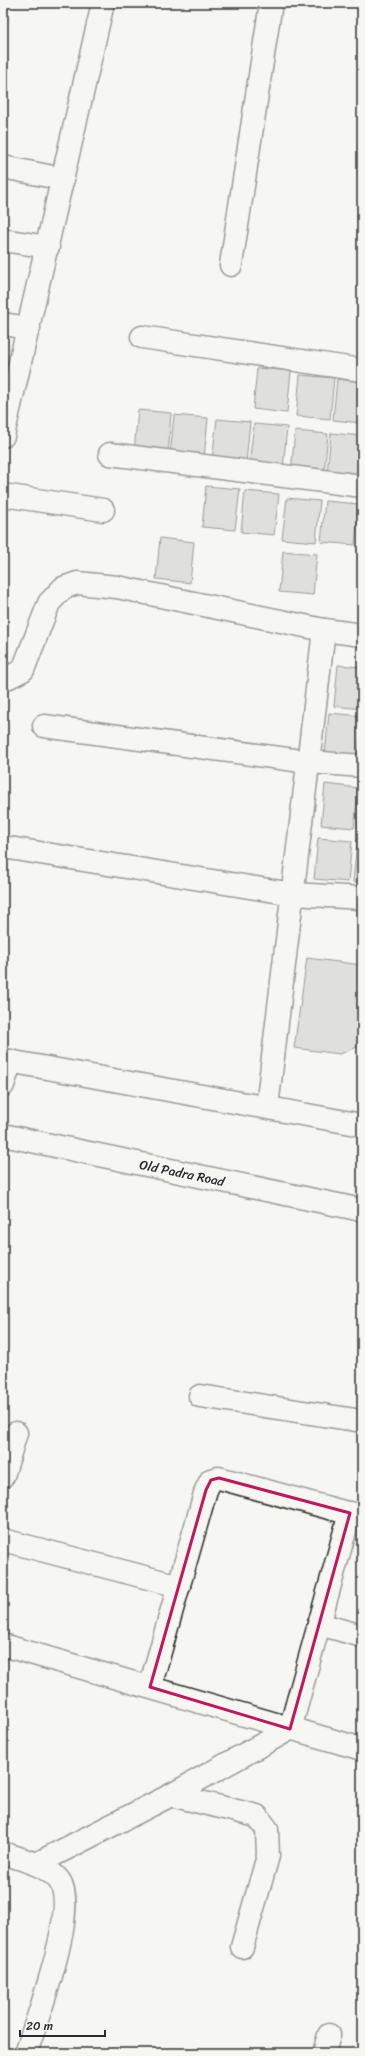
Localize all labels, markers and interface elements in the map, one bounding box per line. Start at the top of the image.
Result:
street label: Old Padra Road [137,1152,228,1193]
scale bar [20,2012,105,2038]
text: 20 m [26,2015,53,2037]

